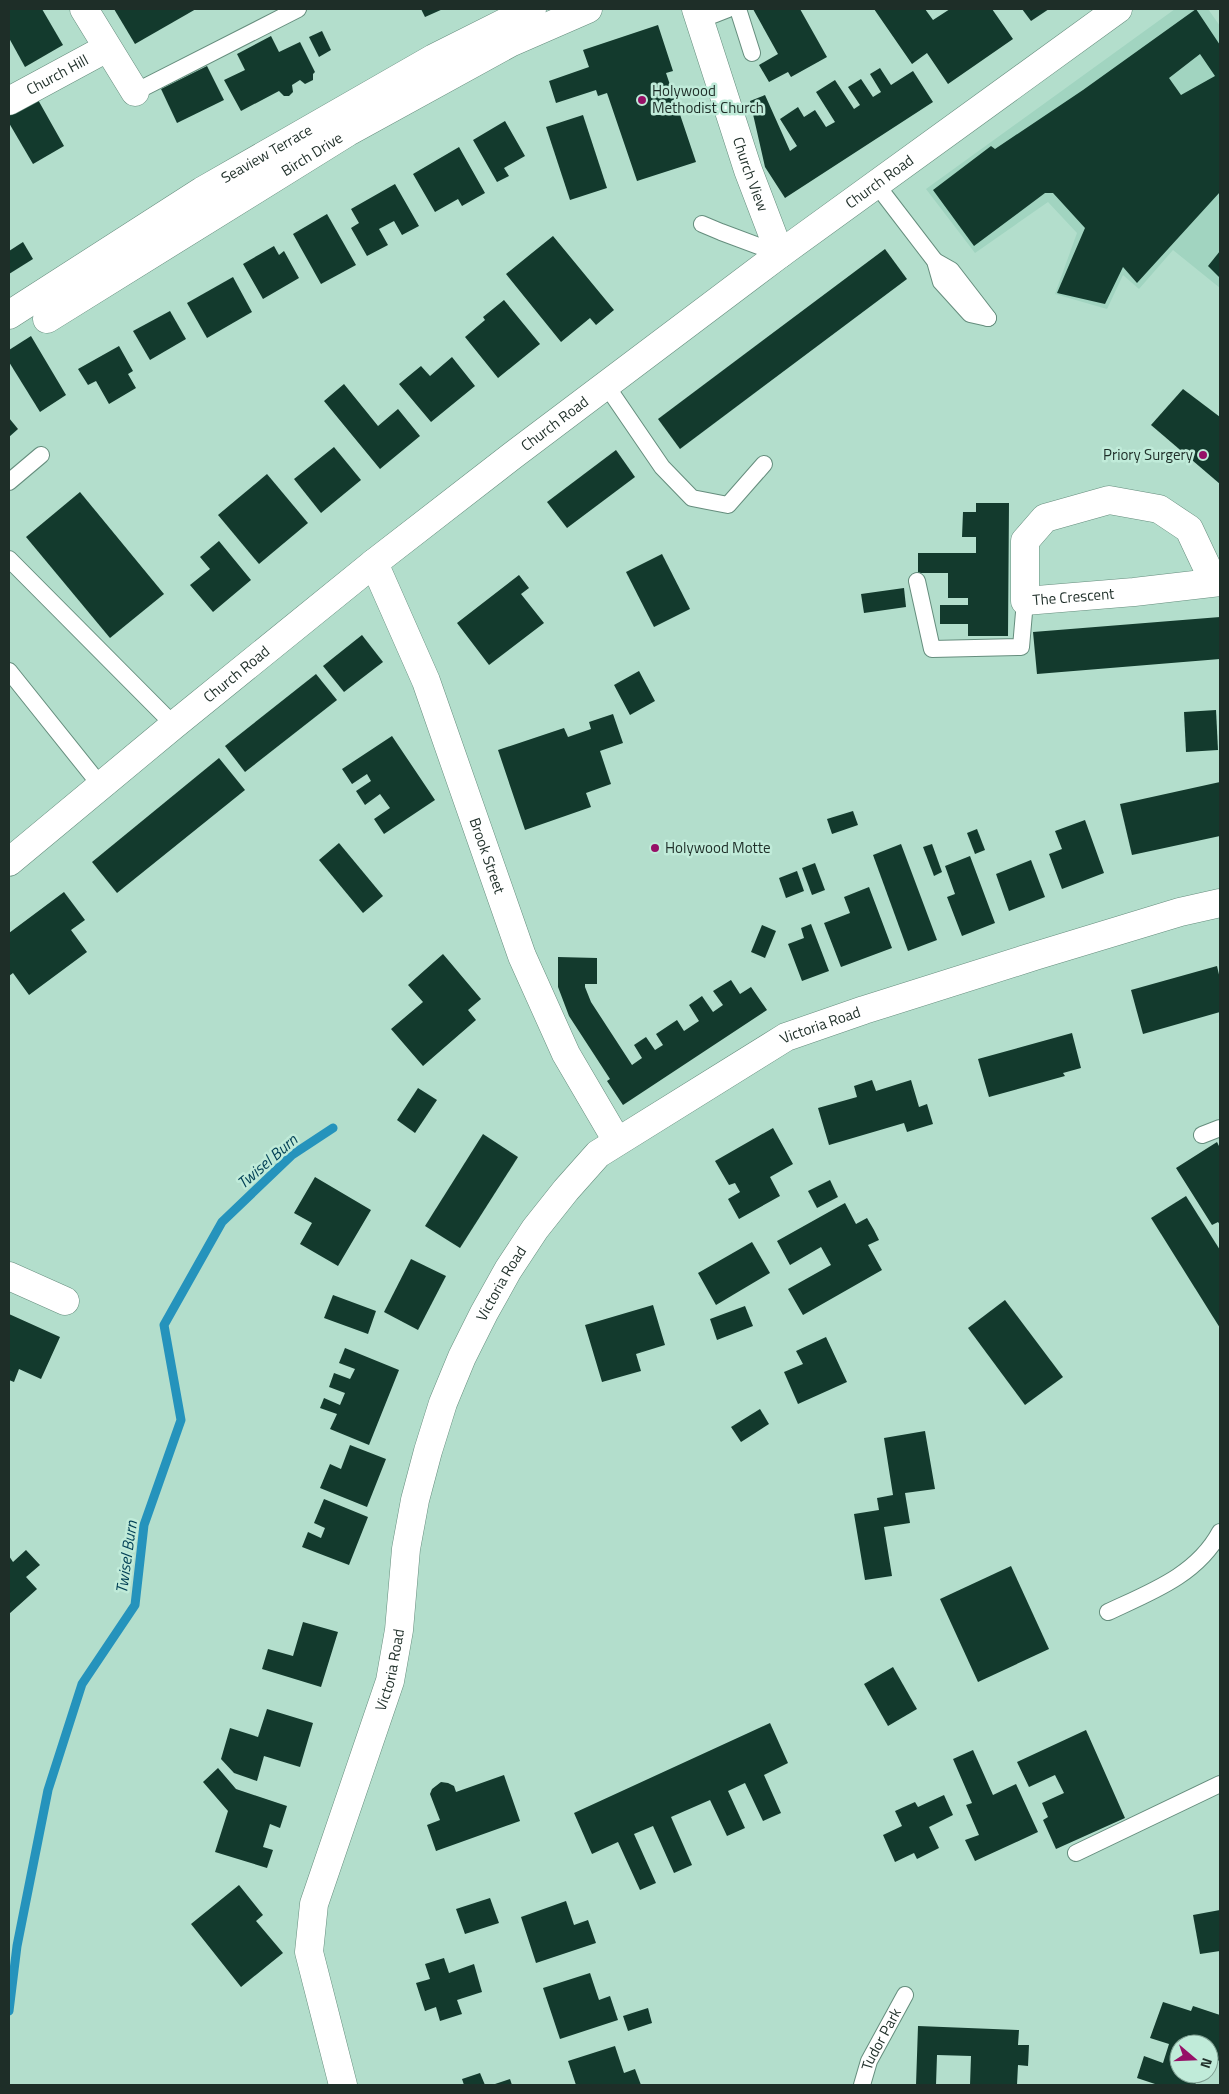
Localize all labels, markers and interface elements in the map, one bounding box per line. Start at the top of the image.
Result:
street label: Church Hill [22,48,92,101]
place label: Holywood Methodist Church [652,79,764,119]
marker: Holywood Methodist Church [636,94,648,106]
street label: Seaview Terrace [216,118,316,189]
street label: Birch Drive [277,126,347,182]
street label: Church View [727,134,775,215]
street label: Church Road [840,149,918,214]
street label: Church Road [516,390,593,457]
place label: Priory Surgery [1103,443,1193,466]
marker: Priory Surgery [1197,449,1209,461]
street label: The Crescent [1032,582,1116,611]
street label: Church Road [198,640,274,708]
street label: Brook Street [464,814,512,897]
place label: Holywood Motte [665,836,771,859]
marker: Holywood Motte [649,842,661,854]
street label: Victoria Road [775,1000,863,1049]
water label: Twisel Burn [232,1127,303,1194]
street label: Victoria Road [470,1241,532,1325]
water label: Twisel Burn [109,1518,143,1595]
street label: Victoria Road [369,1627,410,1714]
street label: Tudor Park [855,2004,907,2073]
north arrow [1169,2034,1219,2084]
text: N [1195,2055,1218,2071]

